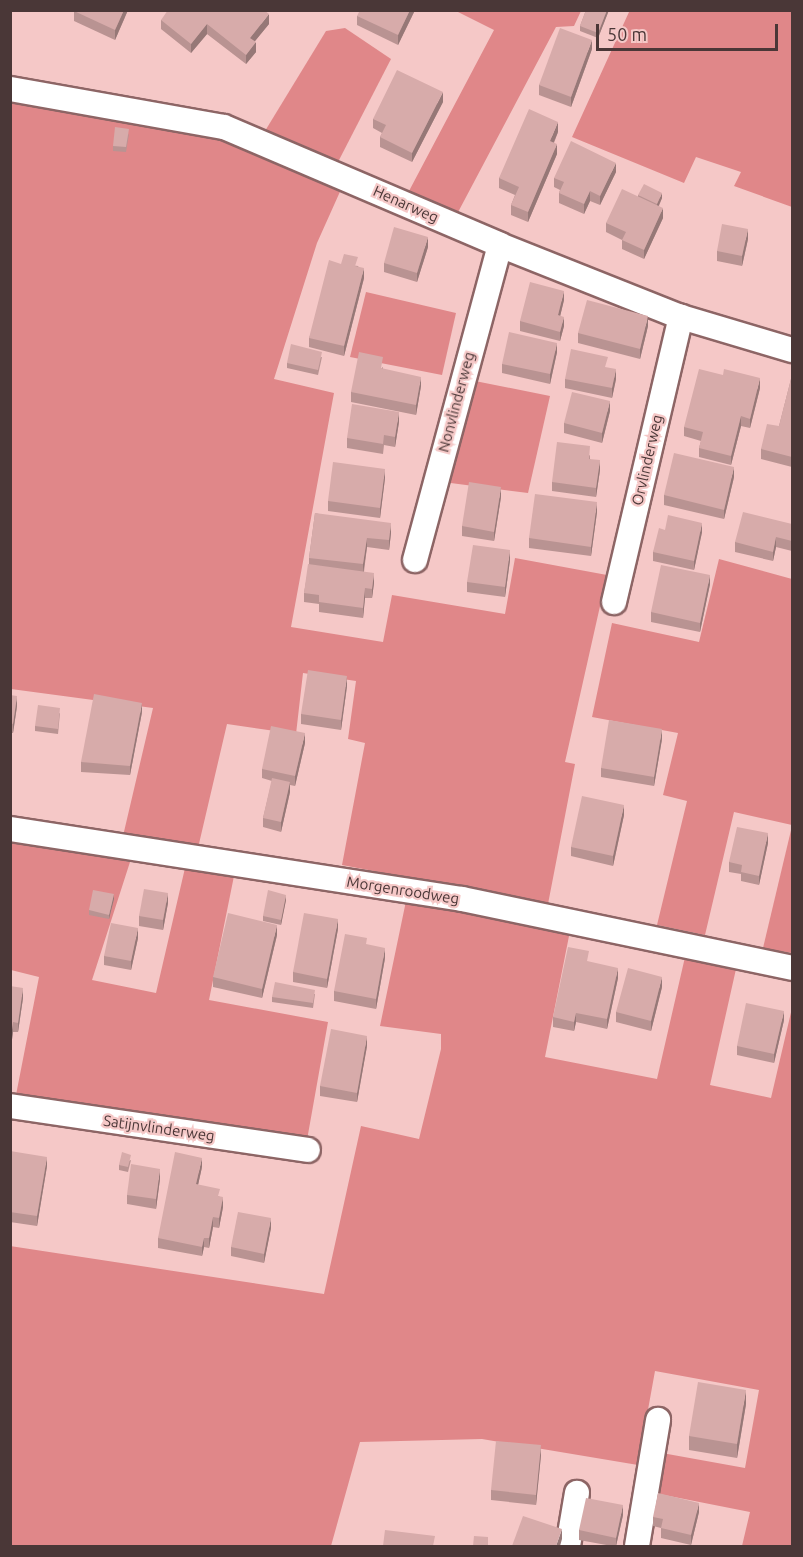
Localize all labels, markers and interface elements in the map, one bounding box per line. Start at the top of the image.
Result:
scale bar [599,12,780,50]
text: 50 m [607,24,647,44]
street label: Henarweg [371,182,441,226]
street label: Nonvlinderweg [434,350,478,454]
street label: Orvlinderweg [628,413,666,507]
street label: Morgenroodweg [346,872,460,908]
street label: Satijnvlinderweg [102,1111,216,1145]

